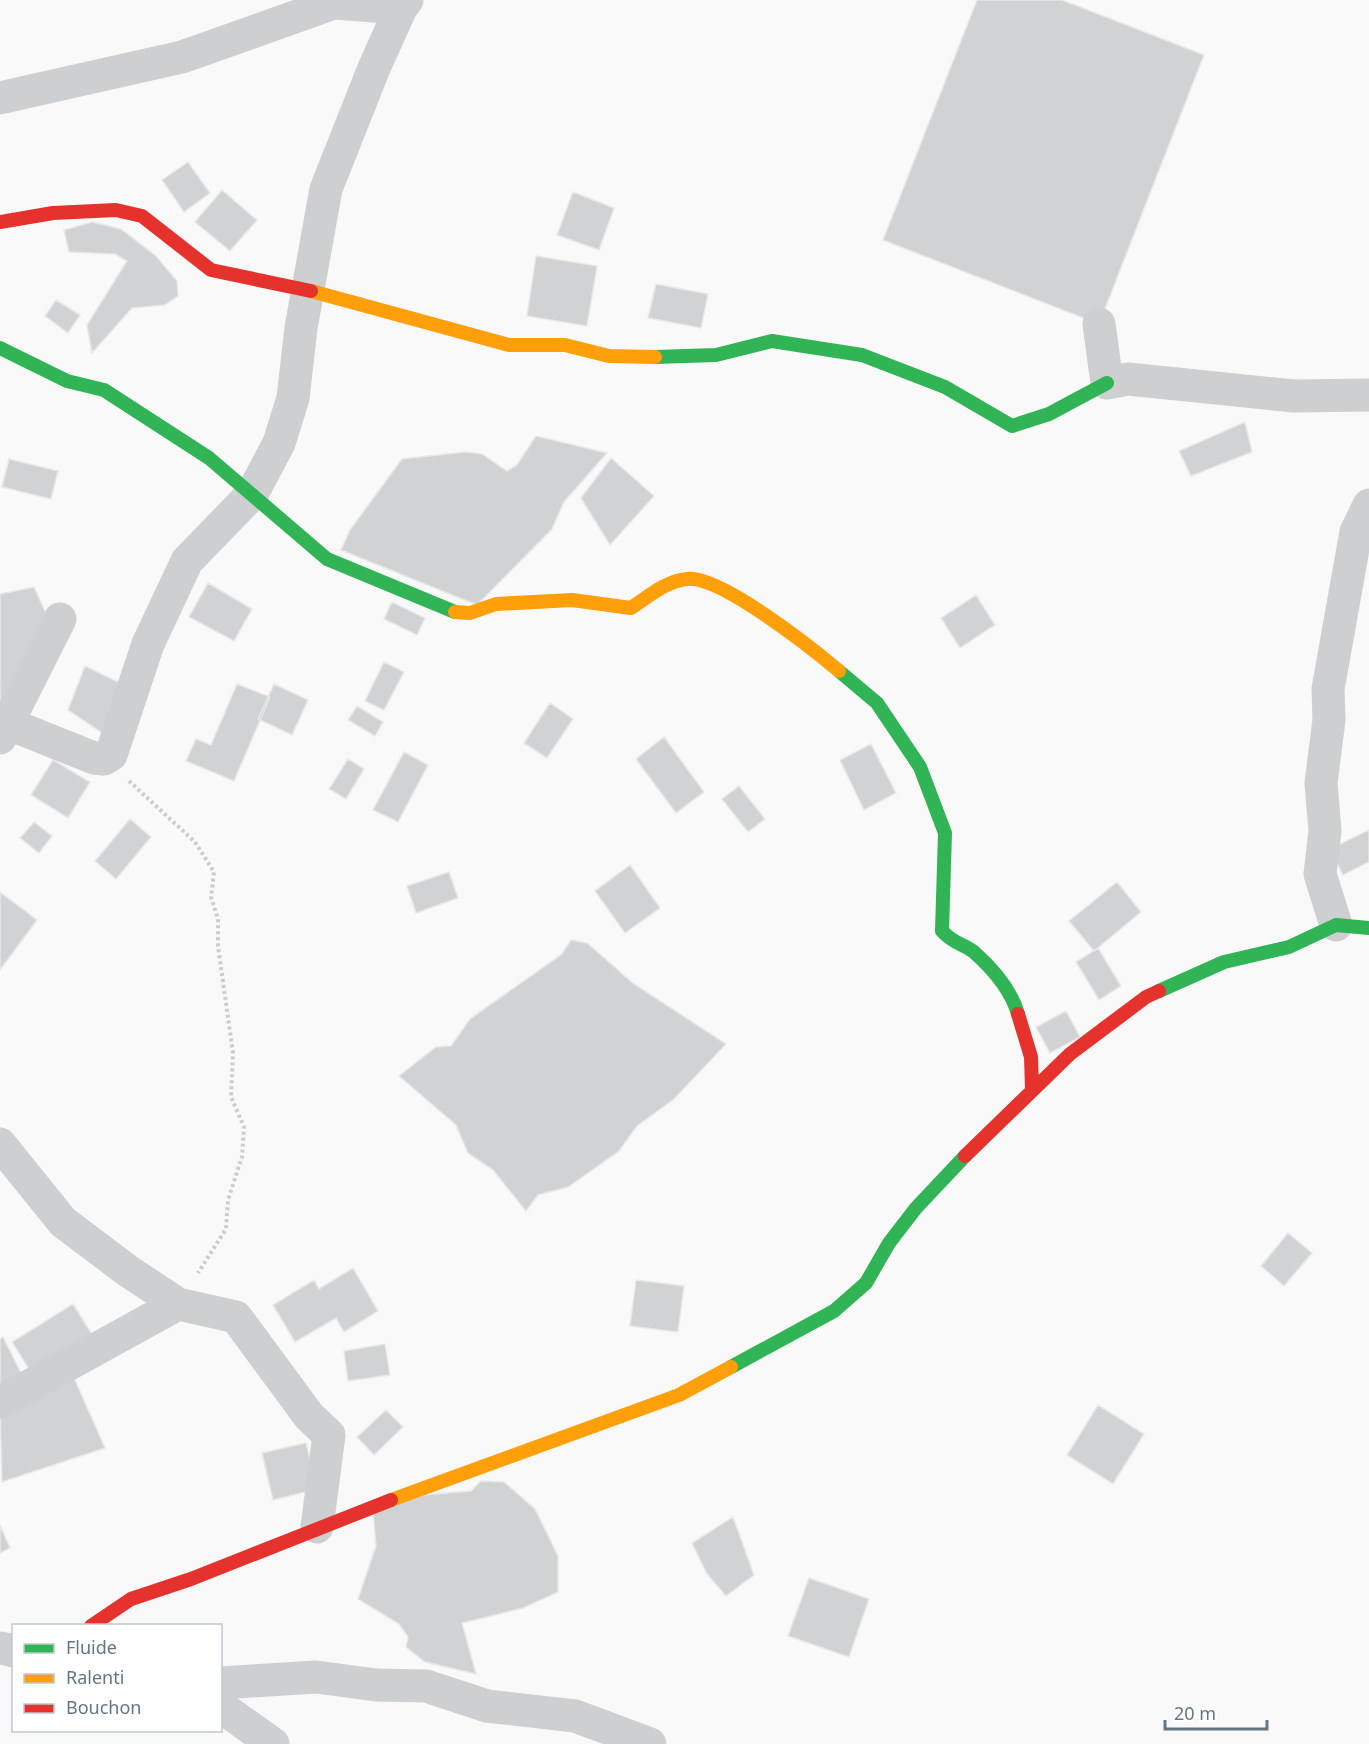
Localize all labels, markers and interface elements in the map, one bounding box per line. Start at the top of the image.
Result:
legend [12,1624,222,1732]
text: Fluide [66,1635,117,1659]
text: Ralenti [66,1665,124,1689]
scale bar [1165,1693,1267,1731]
text: Bouchon [66,1695,142,1719]
text: 20 m [1174,1701,1216,1725]

